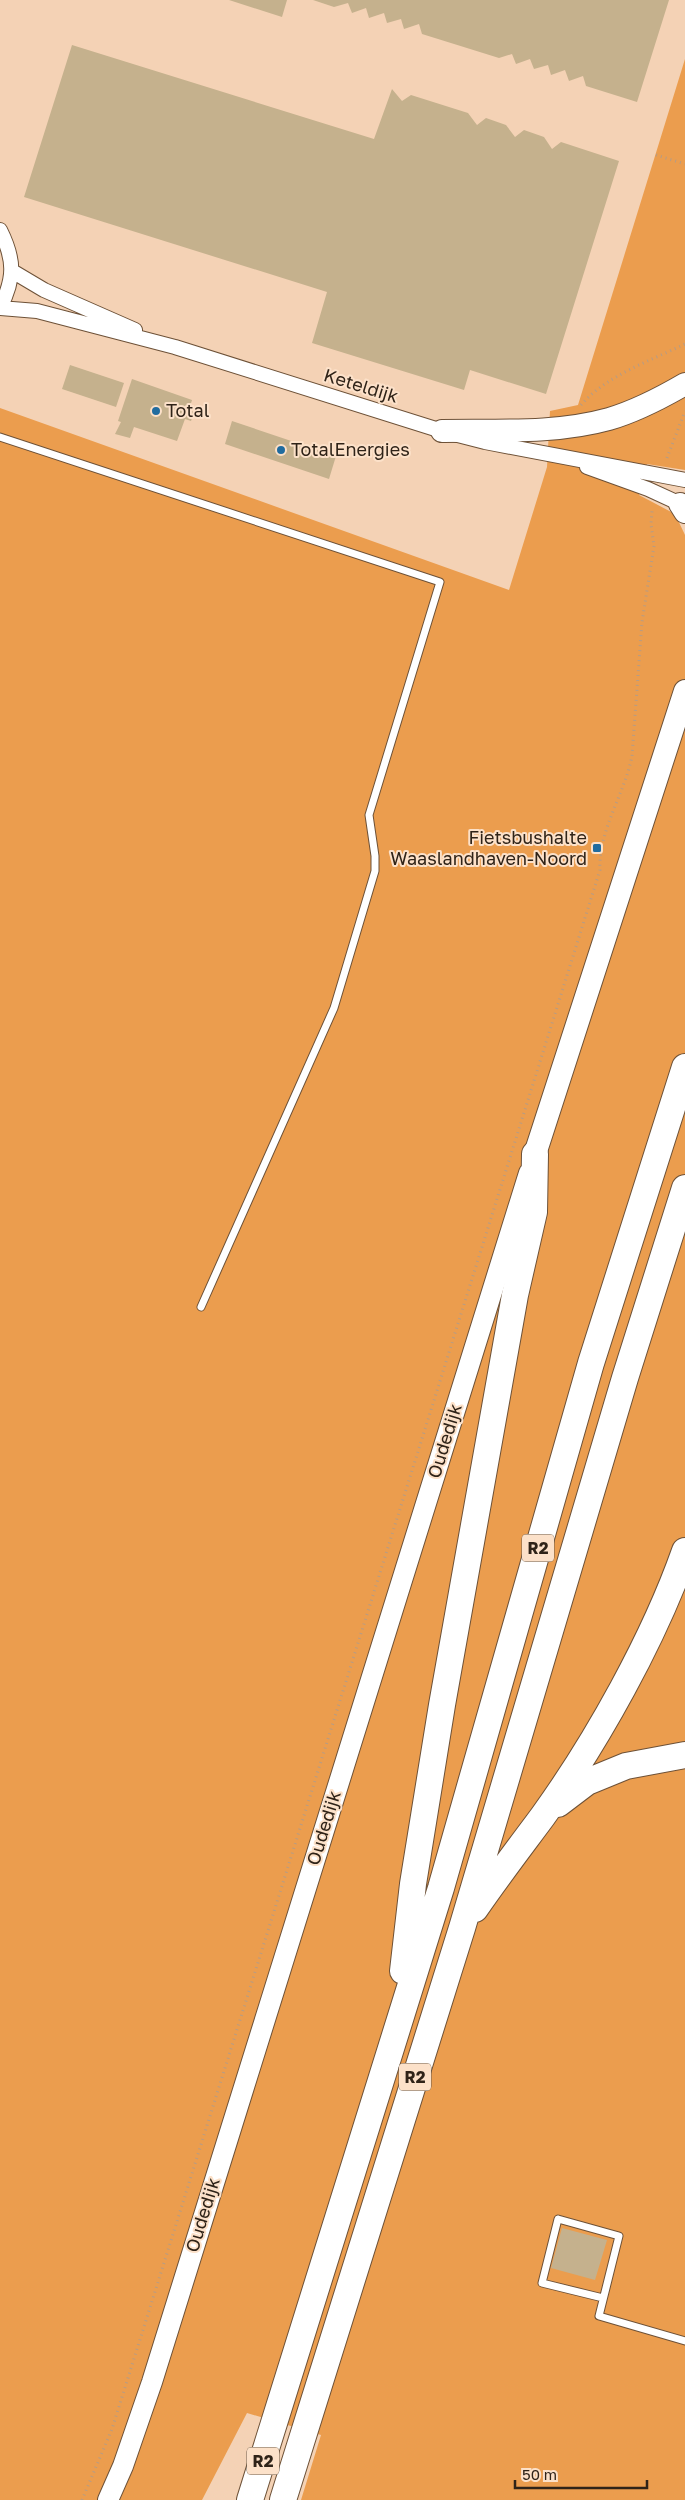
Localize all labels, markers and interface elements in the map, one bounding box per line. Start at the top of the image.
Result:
street label: Keteldijk [321,363,401,407]
place label: Total [166,399,210,421]
marker: Total [150,405,162,417]
place label: TotalEnergies [291,438,410,460]
marker: TotalEnergies [275,444,287,456]
place label: Fietsbushalte Waaslandhaven-Noord [390,826,587,869]
marker: Fietsbushalte Waaslandhaven-Noord [591,842,603,854]
street label: Oudedijk [422,1401,466,1481]
road number: R2 [522,1535,554,1562]
street label: Oudedijk [301,1788,345,1868]
road number: R2 [399,2064,431,2090]
street label: Oudedijk [180,2175,224,2255]
road number: R2 [247,2448,279,2474]
scale bar [515,2458,648,2490]
text: 50 m [522,2465,557,2483]

